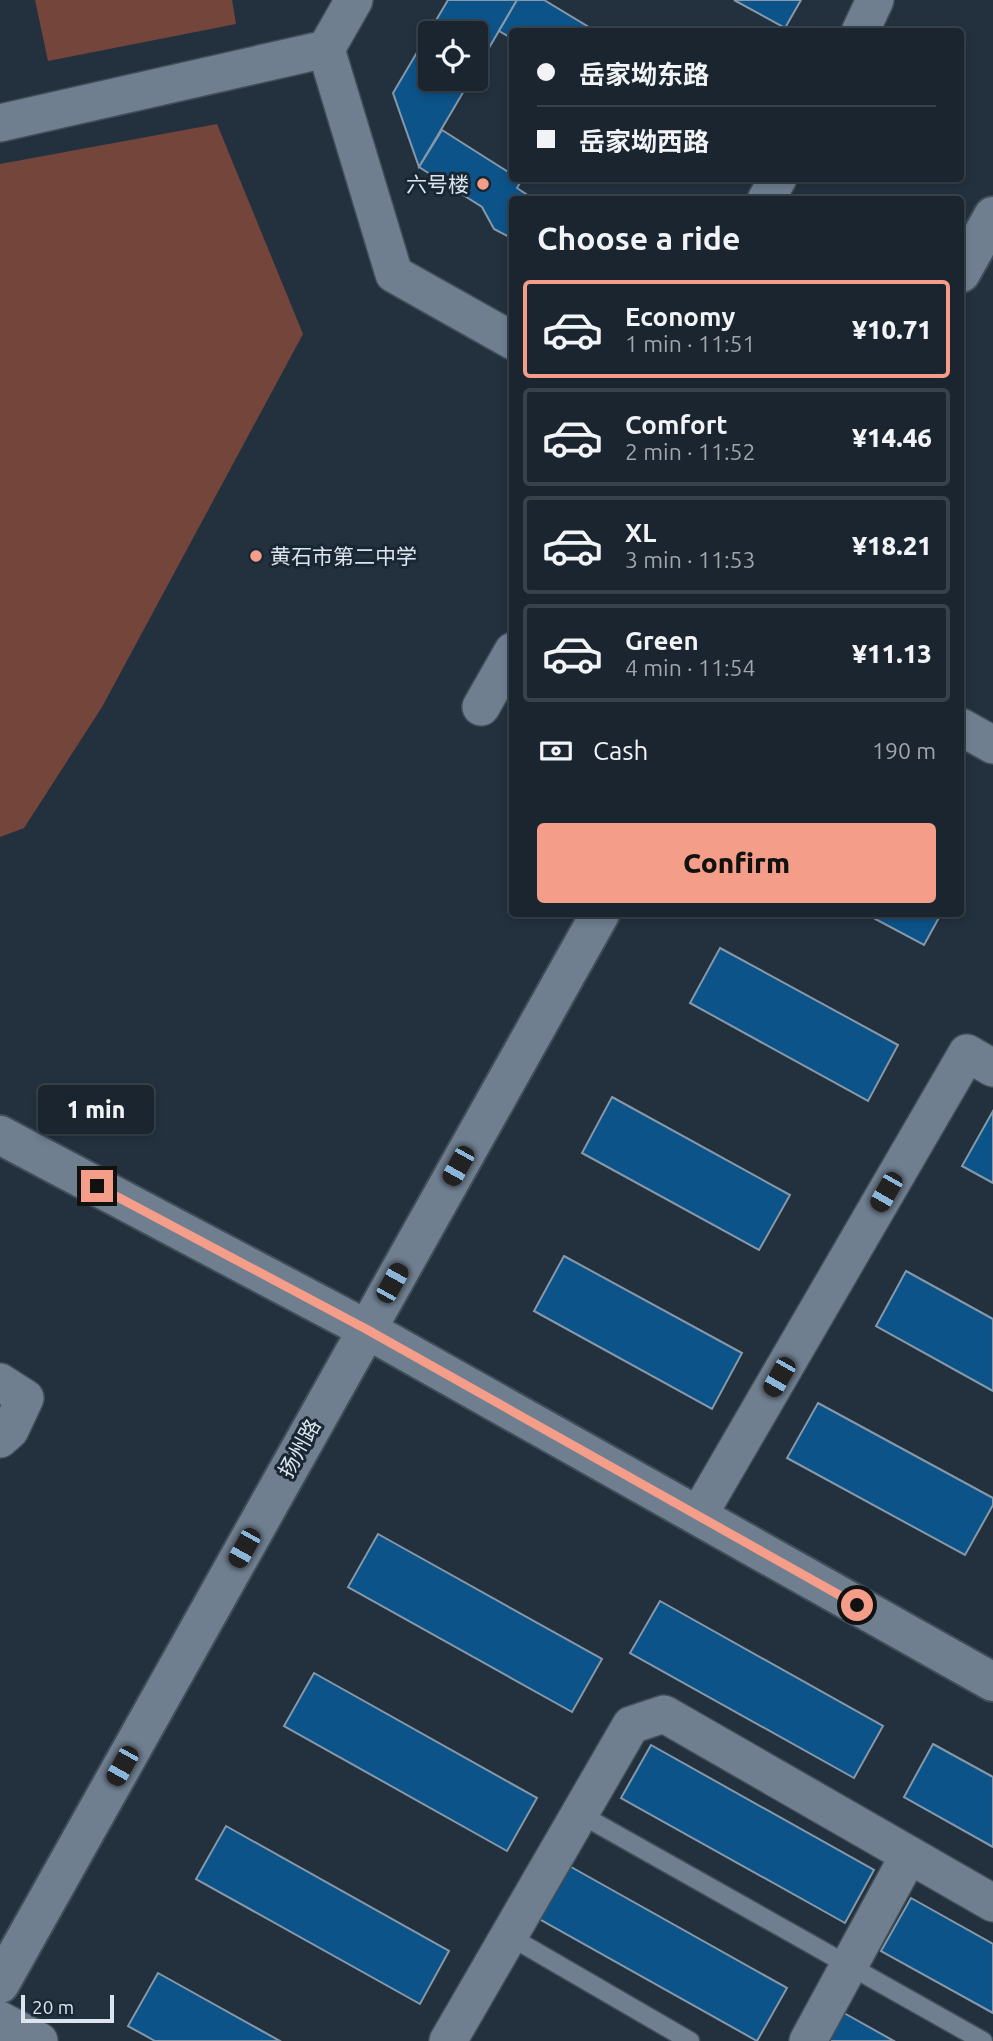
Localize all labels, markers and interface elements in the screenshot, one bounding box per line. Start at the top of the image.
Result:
map controls [418,21,488,91]
button: locate [418,21,488,91]
text: 岳家坳东路 [579,60,709,89]
text: 岳家坳西路 [579,127,709,156]
place label: 六号楼 [406,172,469,196]
marker: 六号楼 [475,176,491,192]
text: Choose a ride [537,220,740,256]
icon: car [541,298,604,361]
text: Economy [625,302,735,331]
text: ¥10.71 [852,315,932,344]
text: 1 min · 11:51 [625,331,756,356]
icon: car [541,406,604,469]
text: Comfort [625,410,728,439]
text: ¥14.46 [852,423,932,452]
text: 2 min · 11:52 [625,439,756,464]
icon: car [541,514,604,577]
text: XL [625,518,656,547]
text: ¥18.21 [852,531,932,560]
place label: 黄石市第二中学 [270,544,417,568]
text: 3 min · 11:53 [625,547,756,572]
marker: 黄石市第二中学 [248,548,264,564]
icon: car [541,622,604,685]
text: Green [625,626,699,655]
text: ¥11.13 [852,639,932,668]
text: 4 min · 11:54 [625,655,756,680]
icon: cash [537,732,575,770]
text: Cash [593,736,648,765]
text: 190 m [872,738,936,763]
button: Confirm [537,823,936,903]
callout: 1 min [39,1084,155,1134]
text: 1 min [67,1097,125,1122]
car [439,1143,478,1189]
car [867,1169,906,1215]
route end [81,1170,113,1202]
car [373,1260,412,1306]
car [760,1354,799,1400]
street label: 扬州路 [273,1415,325,1481]
car [225,1525,264,1571]
route start [841,1589,873,1621]
car [103,1743,142,1789]
scale bar [21,1992,114,2024]
text: 20 m [32,1996,74,2018]

